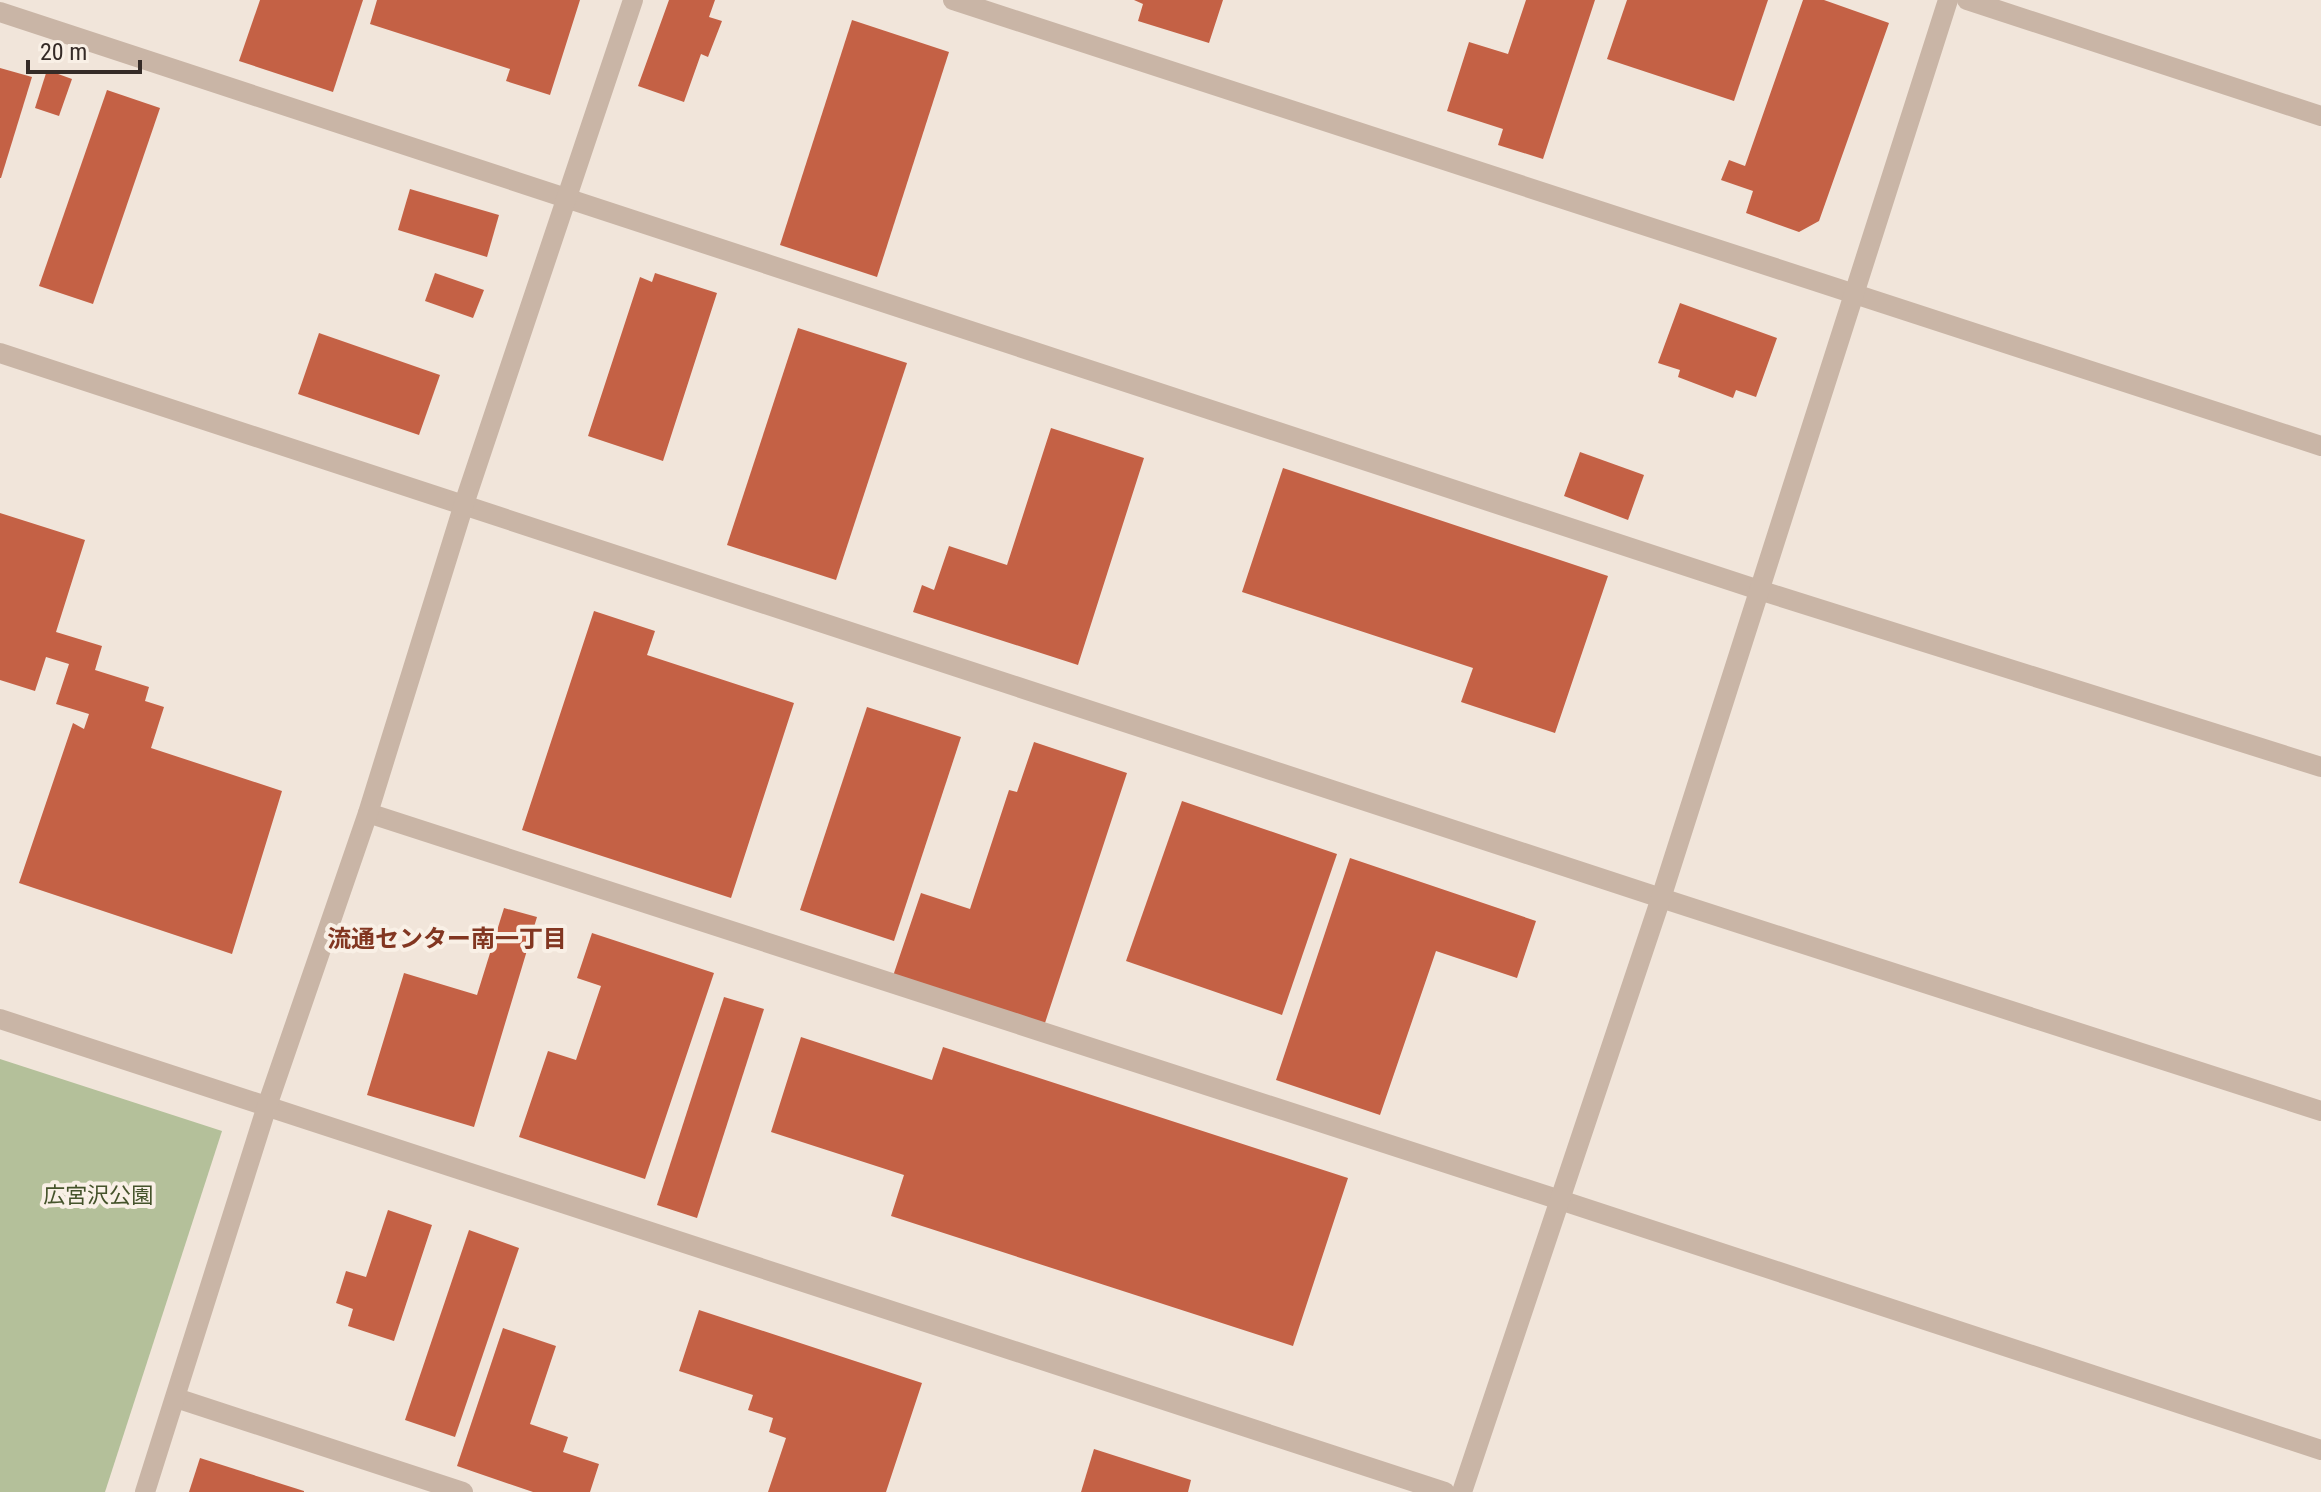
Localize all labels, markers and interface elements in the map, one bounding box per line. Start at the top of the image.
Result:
scale bar [28,24,140,74]
text: 20 m [40,38,87,66]
district label: 流通センター南一丁目 [327,925,567,953]
park label: 広宮沢公園 [43,1183,153,1208]

